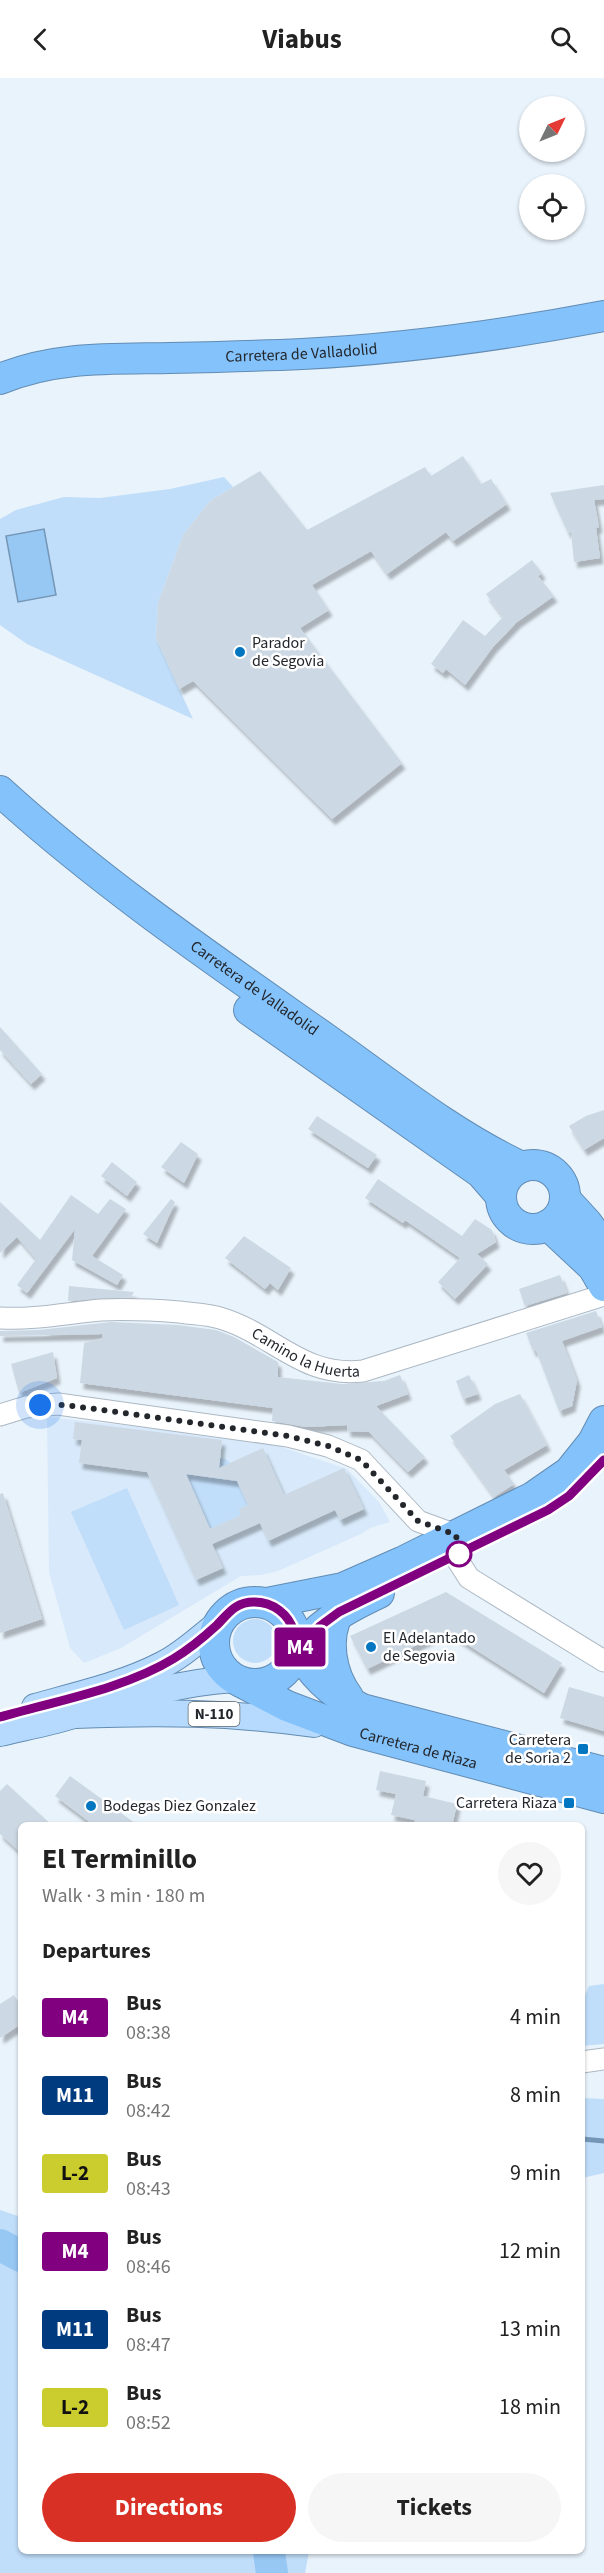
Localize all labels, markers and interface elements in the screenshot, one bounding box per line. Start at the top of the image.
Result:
text: Viabus [262,20,342,59]
icon: back [24,23,57,56]
icon: search [547,23,580,56]
north arrow [519,96,585,162]
map controls [519,96,585,240]
button: locate [519,174,585,240]
street label: Carretera de Valladolid [225,338,378,368]
place label: Parador de Segovia [252,632,324,672]
marker: Parador de Segovia [233,645,247,659]
street label: Carretera de Valladolid [186,935,323,1041]
street label: Camino la Huerta [248,1322,360,1383]
your location [25,1390,55,1420]
unlabelled marker [446,1541,472,1567]
place label: El Adelantado de Segovia [383,1627,476,1667]
line badge: M4 [273,1628,327,1666]
text: M4 [286,1632,314,1662]
marker: El Adelantado de Segovia [364,1640,378,1654]
road number: N-110 [188,1702,240,1726]
street label: Carretera de Riaza [357,1722,480,1775]
place label: Carretera de Soria 2 [505,1729,571,1769]
marker: Carretera de Soria 2 [576,1742,590,1756]
place label: Carretera Riaza [456,1792,557,1814]
place label: Bodegas Diez Gonzalez [103,1795,256,1817]
marker: Carretera Riaza [562,1796,576,1810]
marker: Bodegas Diez Gonzalez [84,1799,98,1813]
text: El Terminillo [42,1839,197,1879]
button: heart [498,1842,561,1905]
text: Walk · 3 min · 180 m [42,1882,205,1910]
text: Departures [42,1935,151,1967]
text: Bus [126,1987,162,2019]
text: 4 min [510,2001,561,2033]
text: M4 [61,2002,89,2032]
text: 08:38 [126,2019,171,2047]
text: Bus [126,2065,162,2097]
text: 8 min [510,2079,561,2111]
text: M11 [56,2080,94,2110]
text: 08:42 [126,2097,171,2125]
text: Bus [126,2143,162,2175]
text: 9 min [510,2157,561,2189]
text: L-2 [61,2158,89,2188]
text: 08:43 [126,2175,171,2203]
text: Bus [126,2221,162,2253]
text: 12 min [499,2235,561,2267]
text: M4 [61,2236,89,2266]
text: 08:46 [126,2253,171,2281]
text: Bus [126,2299,162,2331]
text: 13 min [499,2313,561,2345]
text: M11 [56,2314,94,2344]
text: 08:47 [126,2331,171,2359]
text: Bus [126,2377,162,2409]
text: 18 min [499,2391,561,2423]
text: L-2 [61,2392,89,2422]
text: 08:52 [126,2409,171,2437]
button: Directions [42,2473,296,2542]
button: Tickets [308,2473,561,2542]

